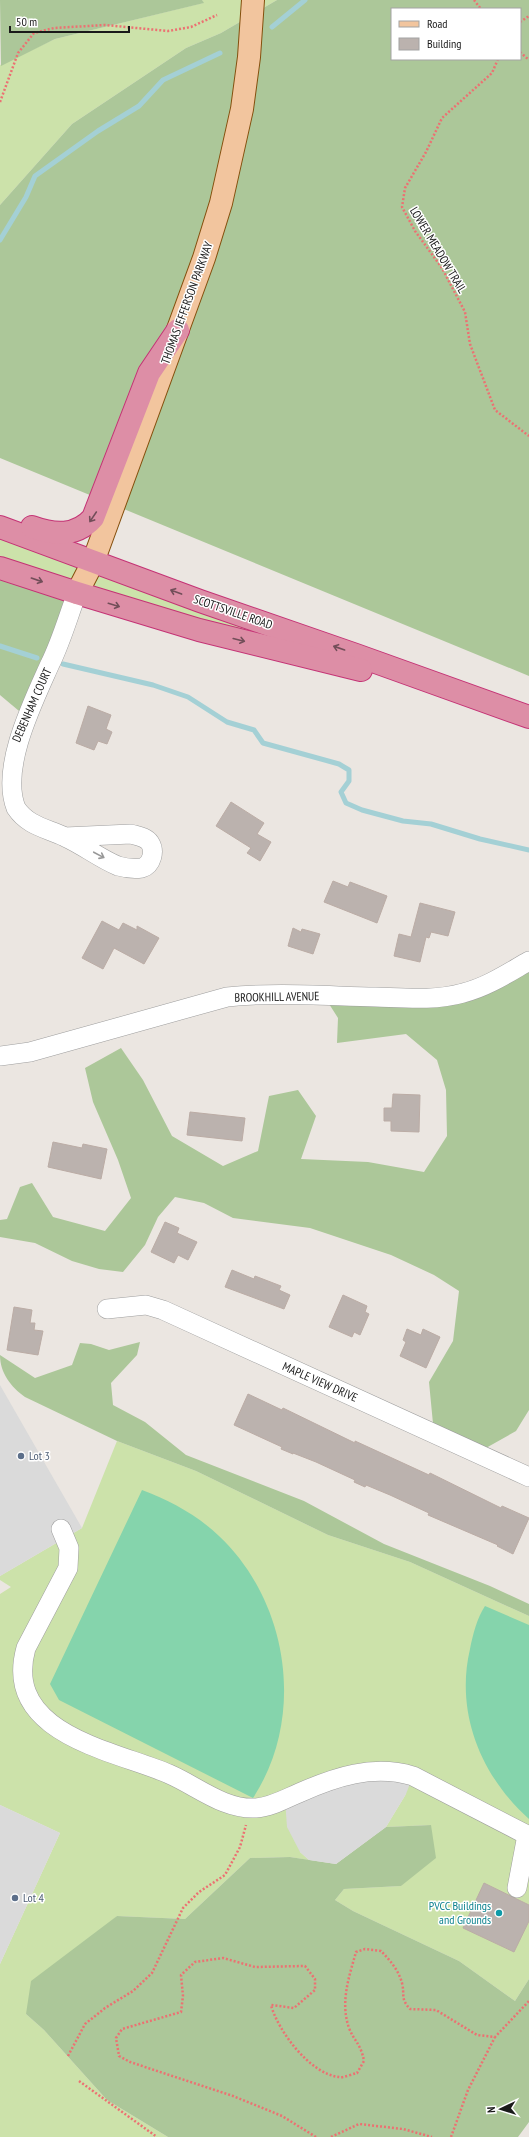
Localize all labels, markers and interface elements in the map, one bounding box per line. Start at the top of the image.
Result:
scale bar [10,8,129,34]
legend [391,8,521,60]
text: 50 m [16,14,37,29]
text: Road [427,16,447,31]
text: Building [427,36,462,51]
street label: LOWER MEADOW TRAIL [407,204,470,295]
street label: THOMAS JEFFERSON PARKWAY [157,239,216,366]
one-way arrow [89,511,97,522]
one-way arrow [30,577,43,584]
one-way arrow [170,588,182,596]
street label: SCOTTSVILLE ROAD [192,591,275,632]
one-way arrow [107,602,120,609]
one-way arrow [232,636,245,644]
one-way arrow [333,644,345,652]
street label: DEBENHAM COURT [8,665,55,744]
one-way arrow [93,852,105,860]
street label: BROOKHILL AVENUE [234,988,320,1005]
street label: MAPLE VIEW DRIVE [280,1358,360,1405]
place label: Lot 3 [29,1448,50,1463]
marker: Lot 3 [16,1451,26,1461]
place label: Lot 4 [23,1890,44,1905]
marker: Lot 4 [10,1893,20,1903]
place label: PVCC Buildings and Grounds [429,1898,491,1927]
marker: PVCC Buildings and Grounds [494,1908,504,1918]
north arrow [481,2089,521,2129]
text: N [484,2106,498,2113]

